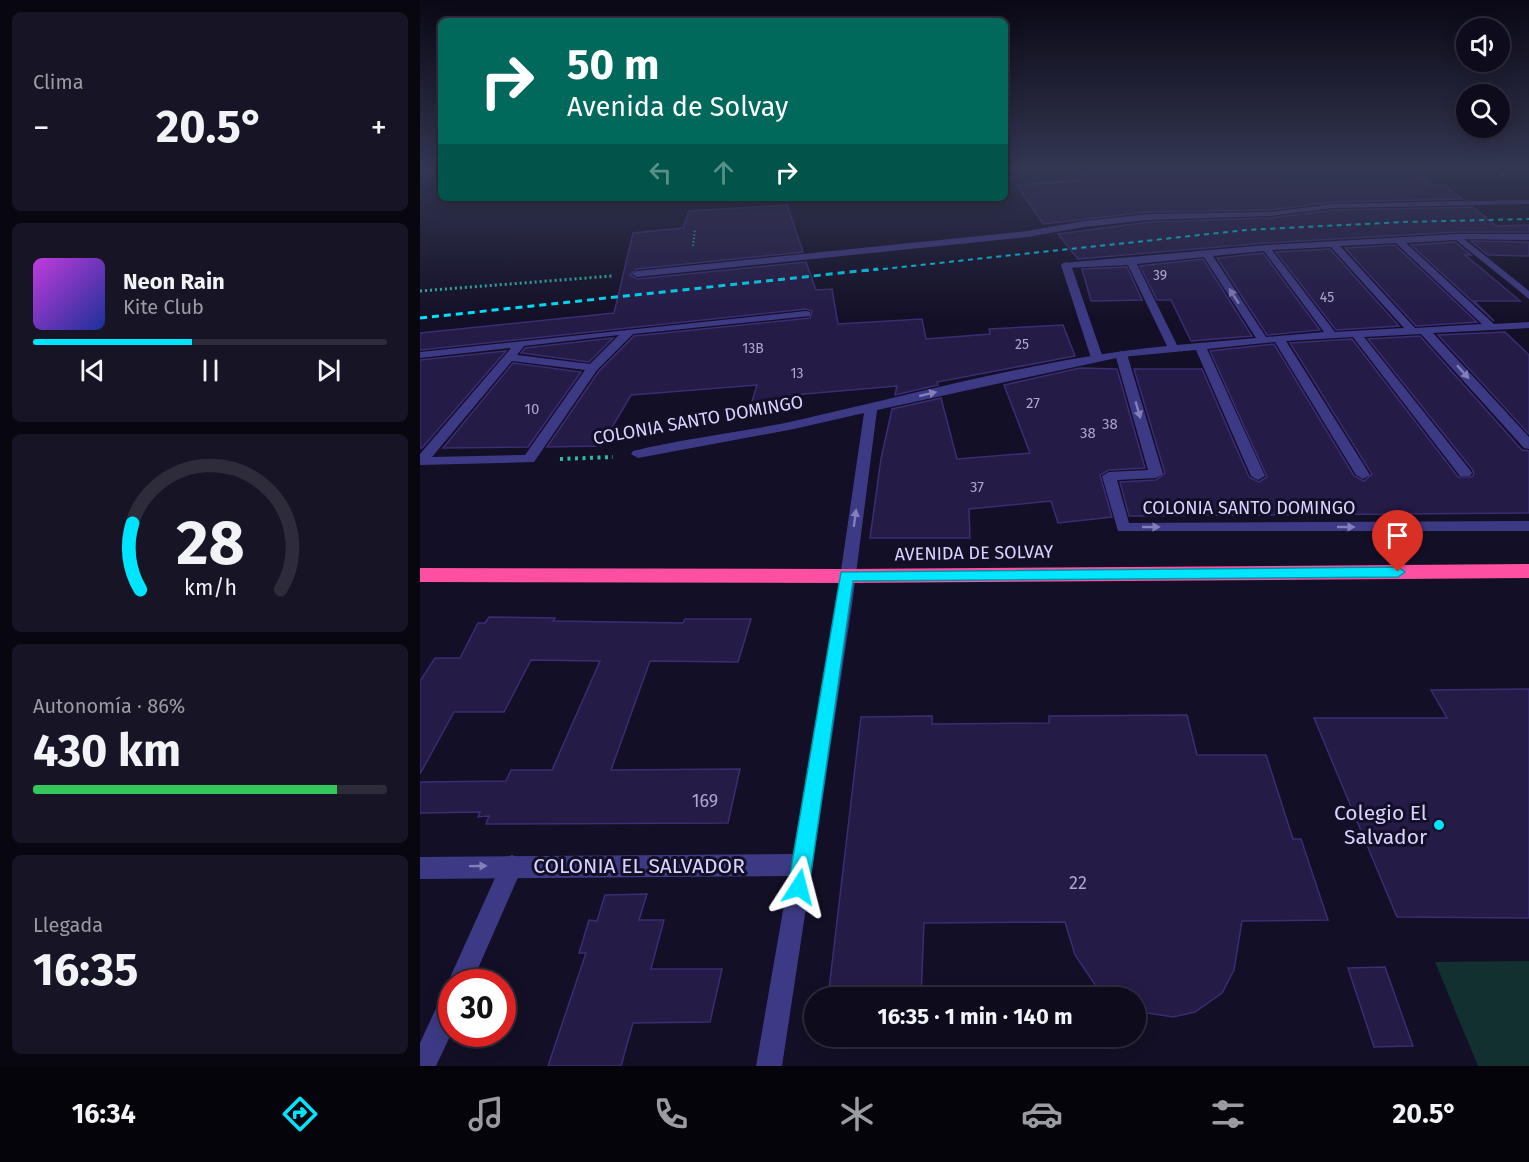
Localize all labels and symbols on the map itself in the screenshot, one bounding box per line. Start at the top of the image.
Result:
house number: 39 [1153,267,1167,284]
one-way arrow [1229,288,1240,304]
house number: 45 [1320,289,1334,306]
house number: 25 [1015,336,1029,353]
house number: 13B [742,340,764,357]
house number: 13 [790,365,804,382]
one-way arrow [1456,365,1470,380]
one-way arrow [919,388,938,398]
street label: COLONIA SANTO DOMINGO [591,391,805,449]
house number: 27 [1026,394,1040,412]
house number: 10 [525,400,539,418]
one-way arrow [1134,401,1143,419]
house number: 38 [1102,415,1118,433]
house number: 38 [1080,424,1096,442]
house number: 37 [970,478,984,496]
street label: COLONIA SANTO DOMINGO [1142,497,1356,519]
one-way arrow [850,508,859,527]
pin [1372,510,1423,572]
one-way arrow [1142,522,1161,532]
one-way arrow [1337,522,1356,532]
street label: AVENIDA DE SOLVAY [894,541,1054,565]
house number: 169 [692,790,718,812]
place label: Colegio El Salvador [1334,800,1427,850]
marker: Colegio El Salvador [1432,818,1446,832]
street label: COLONIA EL SALVADOR [533,853,745,879]
position arrow [767,855,831,919]
one-way arrow [469,862,488,871]
house number: 22 [1069,872,1087,894]
speed limit sign: 30 [438,969,516,1047]

